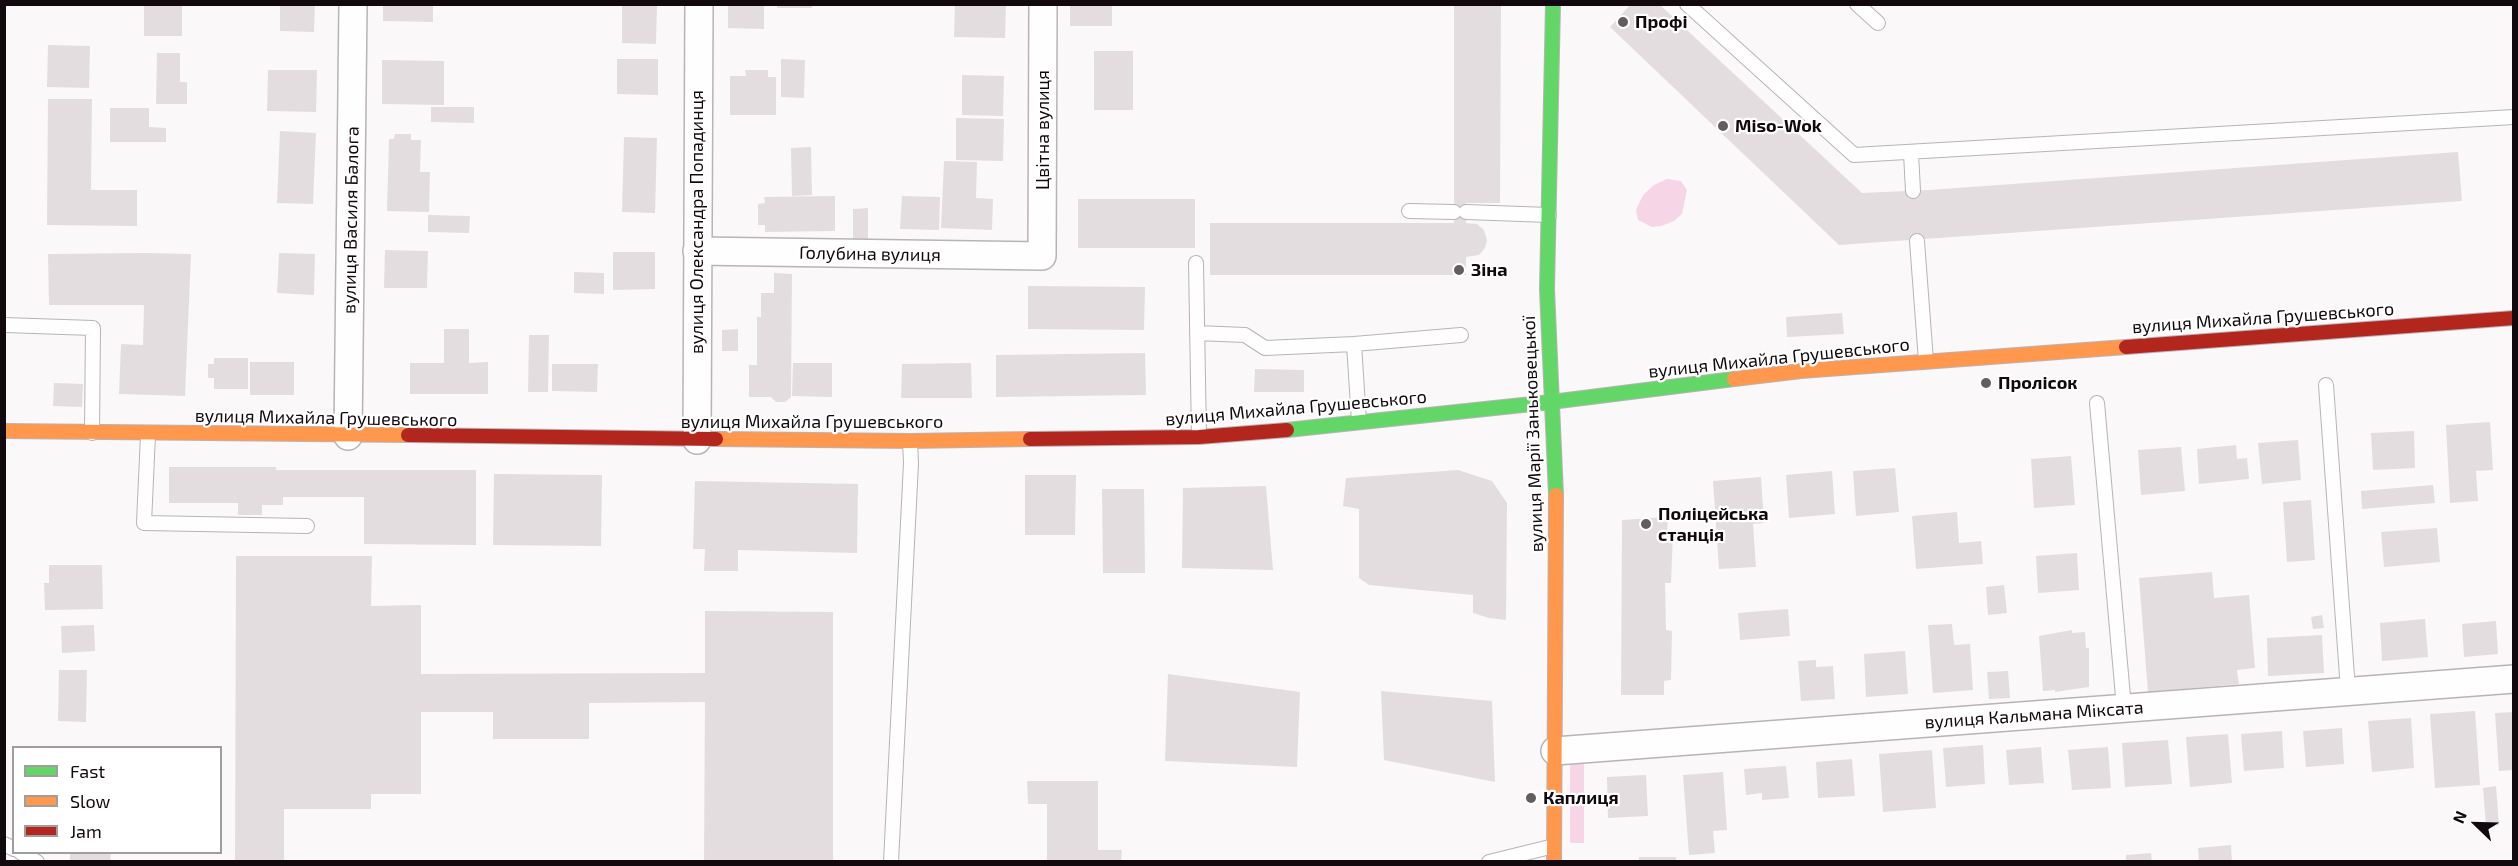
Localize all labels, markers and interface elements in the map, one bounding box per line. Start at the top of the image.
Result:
place label: Профі [1635,11,1688,33]
marker: Профі [1616,15,1630,29]
street label: Цвітна вулиця [1032,70,1054,190]
street label: вулиця Олександра Попадинця [686,90,708,354]
place label: Miso-Wok [1735,115,1822,137]
marker: Miso-Wok [1716,119,1730,133]
street label: вулиця Василя Балога [339,126,363,314]
street label: Голубина вулиця [799,242,941,266]
place label: Зіна [1471,259,1507,281]
marker: Зіна [1452,263,1466,277]
street label: вулиця Михайла Грушевського [2131,298,2395,338]
street label: вулиця Марії Заньковецької [1518,315,1548,553]
street label: вулиця Михайла Грушевського [1647,334,1911,382]
place label: Пролісок [1998,372,2077,394]
marker: Пролісок [1979,376,1993,390]
street label: вулиця Михайла Грушевського [1164,386,1428,430]
street label: вулиця Михайла Грушевського [195,405,457,431]
street label: вулиця Михайла Грушевського [681,411,943,433]
place label: Поліцейська станція [1658,503,1768,546]
marker: Поліцейська станція [1639,517,1653,531]
street label: вулиця Кальмана Міксата [1924,697,2144,733]
legend [12,746,222,854]
text: Fast [70,760,105,782]
place label: Каплиця [1543,787,1619,809]
text: Slow [70,790,110,812]
marker: Каплиця [1524,791,1538,805]
north arrow [2446,794,2506,854]
text: N [2448,808,2470,826]
text: Jam [70,820,102,842]

